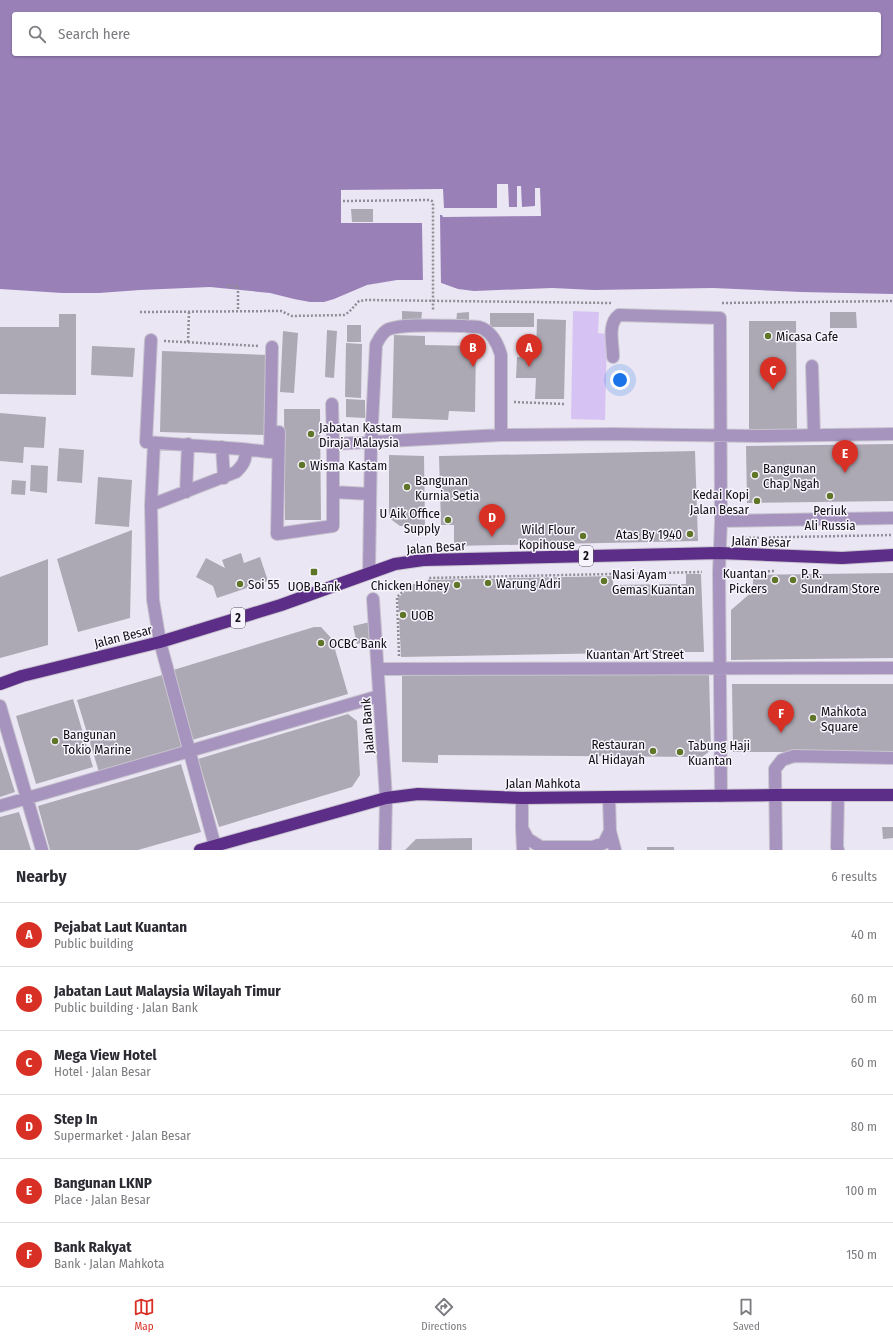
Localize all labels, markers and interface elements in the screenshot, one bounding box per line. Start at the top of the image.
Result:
search box [12,12,881,56]
icon: search [26,23,48,45]
text: Search here [58,25,130,43]
place label: Micasa Cafe [776,329,838,344]
marker: Micasa Cafe [763,331,773,341]
pin: B [460,334,486,367]
pin: A [516,334,542,367]
pin: C [760,357,786,390]
your location [610,370,630,390]
place label: Jabatan Kastam Diraja Malaysia [319,420,402,450]
marker: Jabatan Kastam Diraja Malaysia [306,429,316,439]
pin: E [832,440,858,473]
place label: Wisma Kastam [310,458,387,473]
marker: Wisma Kastam [297,460,307,470]
place label: Bangunan Chap Ngah [763,461,820,491]
marker: Bangunan Chap Ngah [750,470,760,480]
place label: Bangunan Kurnia Setia [415,473,479,503]
marker: Bangunan Kurnia Setia [402,482,412,492]
place label: Kedai Kopi Jalan Besar [690,487,749,517]
marker: Periuk Ali Russia [825,491,835,501]
marker: Kedai Kopi Jalan Besar [752,496,762,506]
place label: Periuk Ali Russia [804,503,856,533]
pin: D [479,504,505,537]
place label: U Aik Office Supply [379,506,440,536]
marker: U Aik Office Supply [443,515,453,525]
place label: Wild Flour Kopihouse [519,522,575,552]
place label: Atas By 1940 [616,527,682,542]
marker: Atas By 1940 [685,529,695,539]
marker: Wild Flour Kopihouse [578,531,588,541]
street label: Jalan Besar [731,533,791,550]
street label: Jalan Besar [406,538,467,557]
road number: 2 [579,546,593,566]
place label: Kuantan Pickers [723,566,767,596]
place label: P. R. Sundram Store [801,566,880,596]
marker: UOB Bank [309,567,319,577]
place label: Nasi Ayam Gemas Kuantan [612,567,695,597]
marker: Kuantan Pickers [770,575,780,585]
marker: P. R. Sundram Store [788,575,798,585]
place label: Warung Adri [496,576,561,591]
marker: Nasi Ayam Gemas Kuantan [599,576,609,586]
place label: Soi 55 [248,577,280,592]
place label: Chicken Honey [371,578,449,593]
marker: Warung Adri [483,578,493,588]
marker: Soi 55 [235,579,245,589]
place label: UOB Bank [288,579,341,594]
marker: Chicken Honey [452,580,462,590]
road number: 2 [231,608,245,628]
place label: UOB [411,608,434,623]
marker: UOB [398,610,408,620]
street label: Jalan Besar [93,622,154,651]
place label: OCBC Bank [329,636,388,651]
marker: OCBC Bank [316,638,326,648]
street label: Kuantan Art Street [586,647,685,662]
street label: Jalan Bank [358,697,377,754]
pin: F [768,700,794,733]
place label: Mahkota Square [821,704,867,734]
marker: Mahkota Square [808,713,818,723]
place label: Bangunan Tokio Marine [63,727,131,757]
marker: Bangunan Tokio Marine [50,736,60,746]
place label: Restauran Al Hidayah [589,737,645,767]
place label: Tabung Haji Kuantan [688,738,750,768]
marker: Restauran Al Hidayah [648,746,658,756]
marker: Tabung Haji Kuantan [675,747,685,757]
street label: Jalan Mahkota [505,776,581,791]
text: Nearby [16,866,67,887]
text: 6 results [831,869,877,884]
text: Pejabat Laut Kuantan [54,918,187,936]
text: A [25,927,33,942]
text: 40 m [851,927,877,942]
text: Public building [54,936,133,951]
text: Jabatan Laut Malaysia Wilayah Timur [54,982,281,1000]
text: B [25,991,33,1006]
text: 60 m [851,991,877,1006]
text: Public building · Jalan Bank [54,1000,198,1015]
text: Mega View Hotel [54,1046,157,1064]
text: C [26,1055,32,1070]
text: 60 m [851,1055,877,1070]
text: Hotel · Jalan Besar [54,1064,151,1079]
text: Step In [54,1110,98,1128]
text: D [25,1119,33,1134]
text: 80 m [851,1119,877,1134]
text: Supermarket · Jalan Besar [54,1128,191,1143]
text: Bangunan LKNP [54,1174,152,1192]
text: E [26,1183,32,1198]
text: 100 m [845,1183,877,1198]
text: Place · Jalan Besar [54,1192,150,1207]
text: Bank Rakyat [54,1238,131,1256]
text: F [26,1247,32,1262]
text: 150 m [846,1247,877,1262]
text: Bank · Jalan Mahkota [54,1256,164,1271]
tab: Map [133,1296,155,1333]
tab: Directions [421,1296,467,1333]
tab: Saved [733,1296,760,1333]

